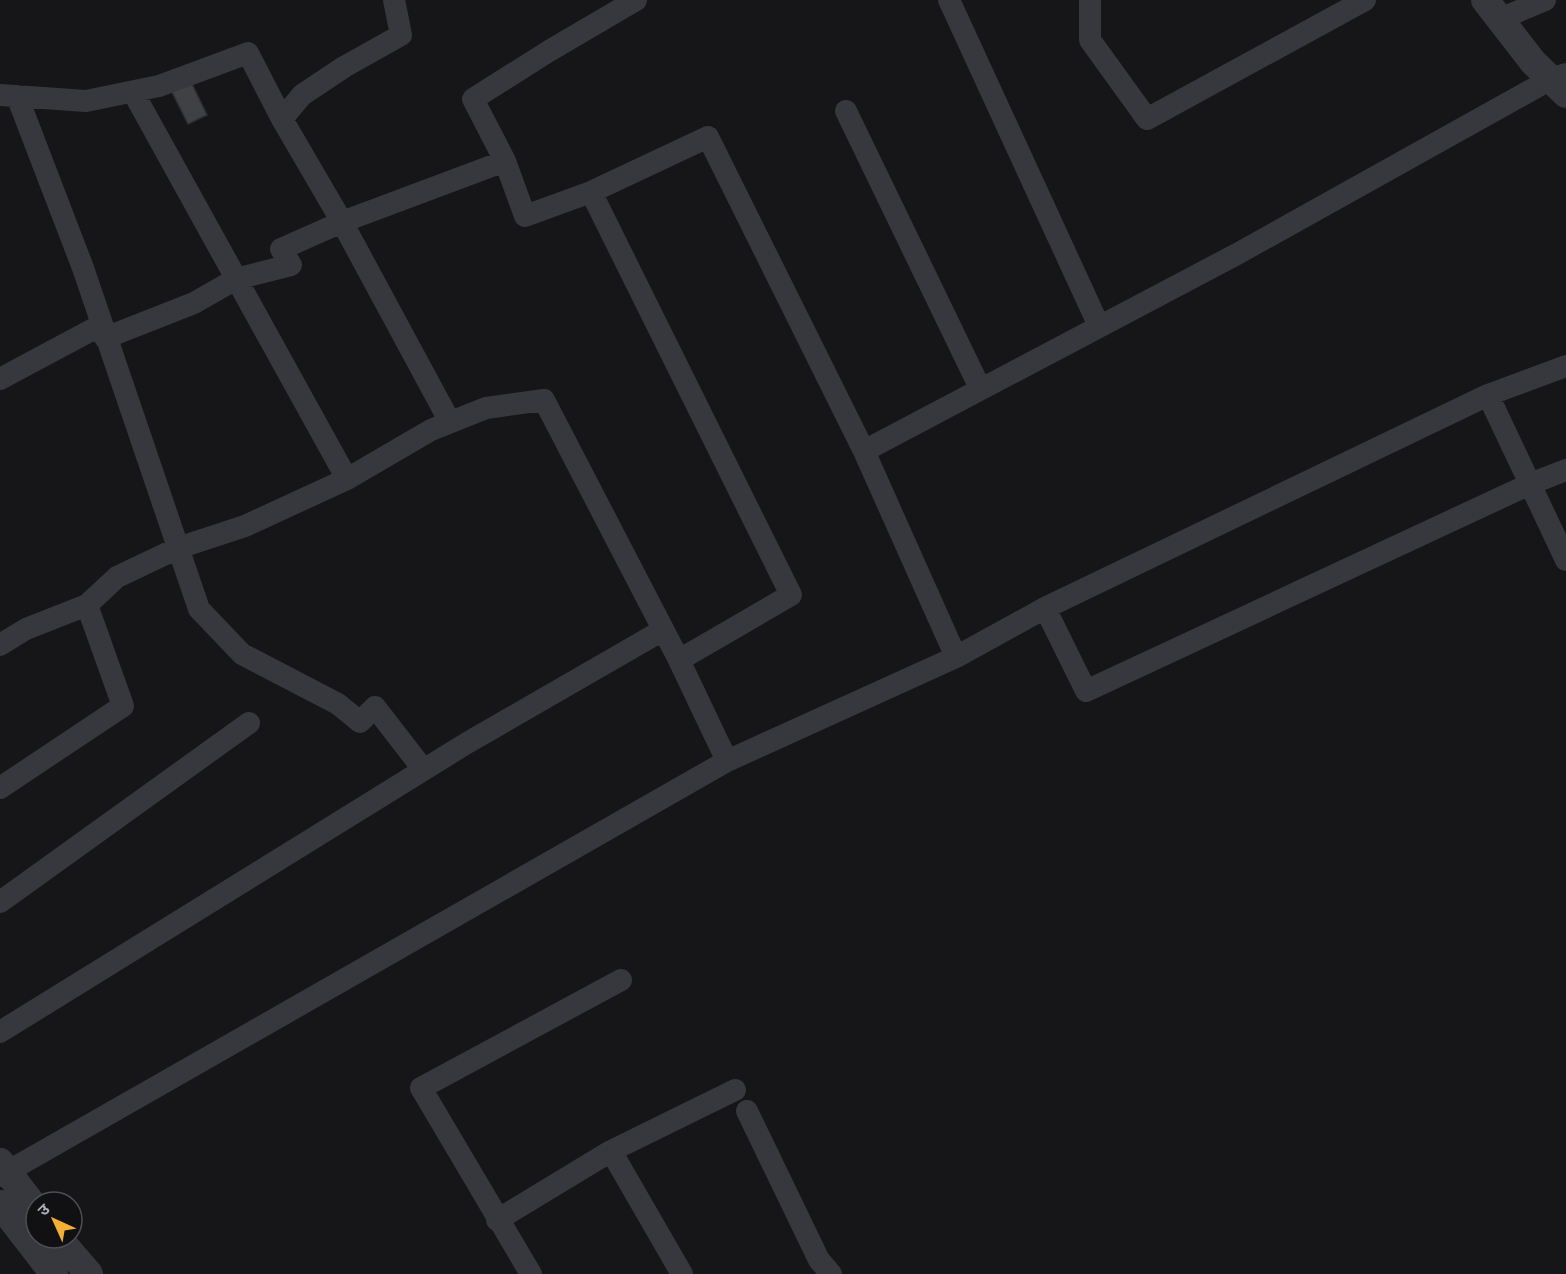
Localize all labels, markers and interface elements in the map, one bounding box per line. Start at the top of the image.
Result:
north arrow [24,1190,84,1250]
text: उ [33,1199,56,1221]

